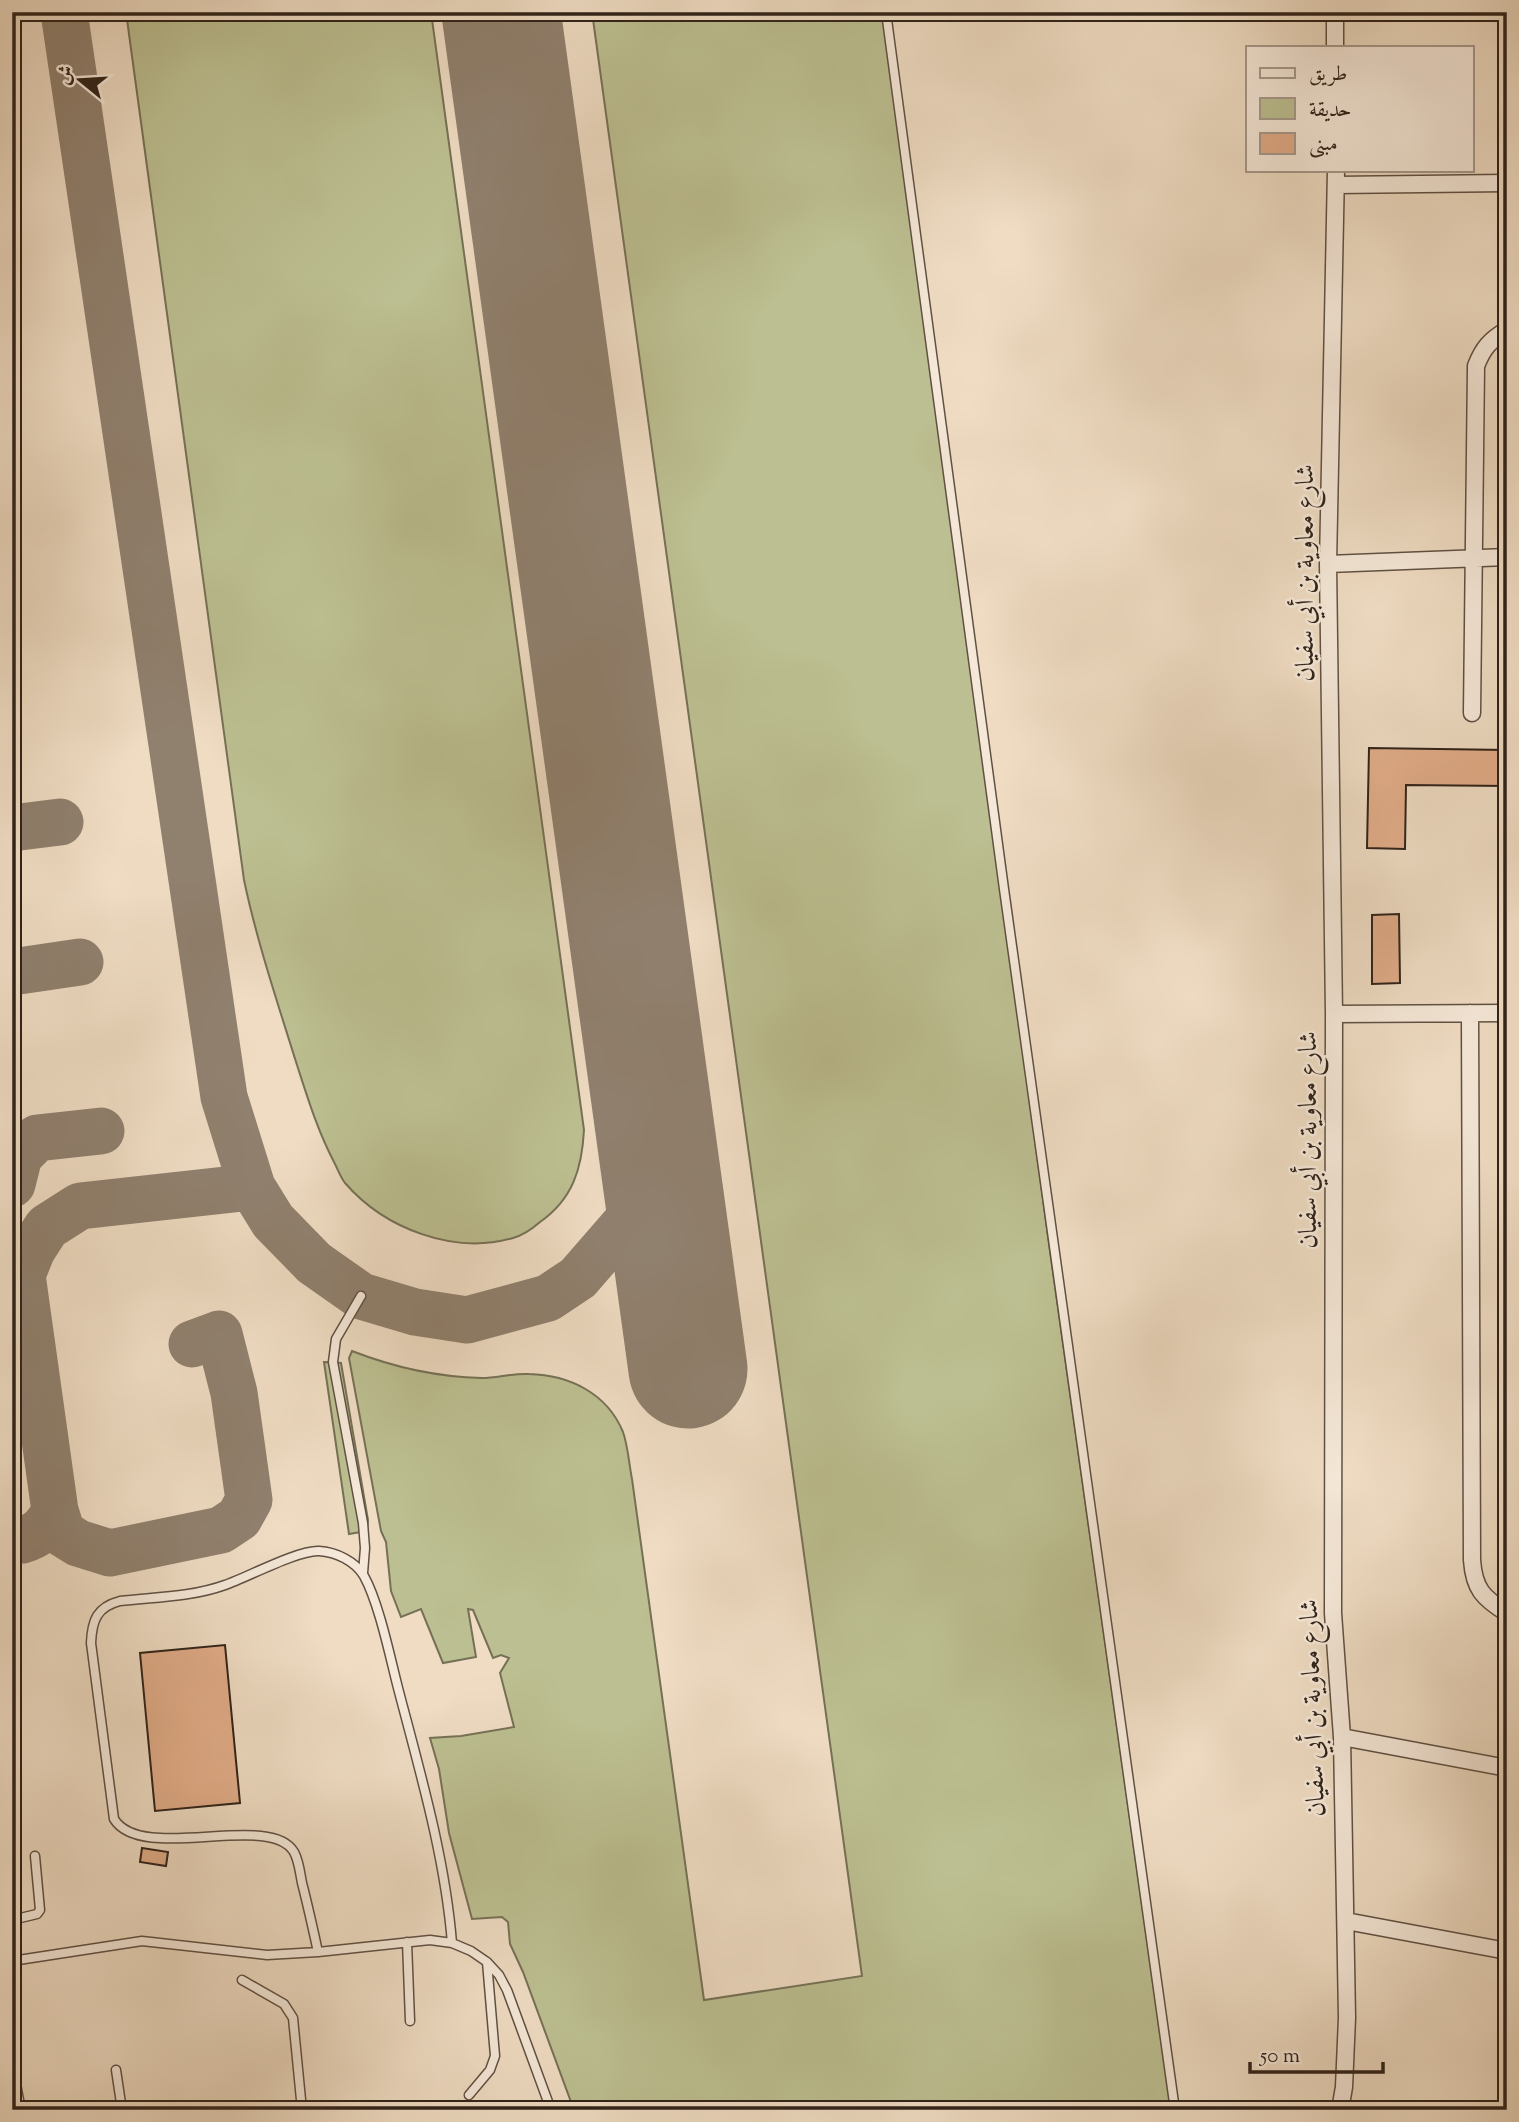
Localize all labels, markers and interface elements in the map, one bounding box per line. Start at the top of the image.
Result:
north arrow [46,46,116,116]
legend [1246,46,1474,172]
text: طريق [1309,60,1347,90]
text: ش [50,62,82,89]
text: حديقة [1309,96,1352,126]
text: مبنى [1309,130,1338,160]
street label: شارع معاوية بن أبي سفيان [1287,464,1326,682]
street label: شارع معاوية بن أبي سفيان [1290,1031,1329,1249]
street label: شارع معاوية بن أبي سفيان [1291,1599,1337,1817]
scale bar [1250,2031,1382,2075]
text: 50 m [1259,2042,1300,2072]

